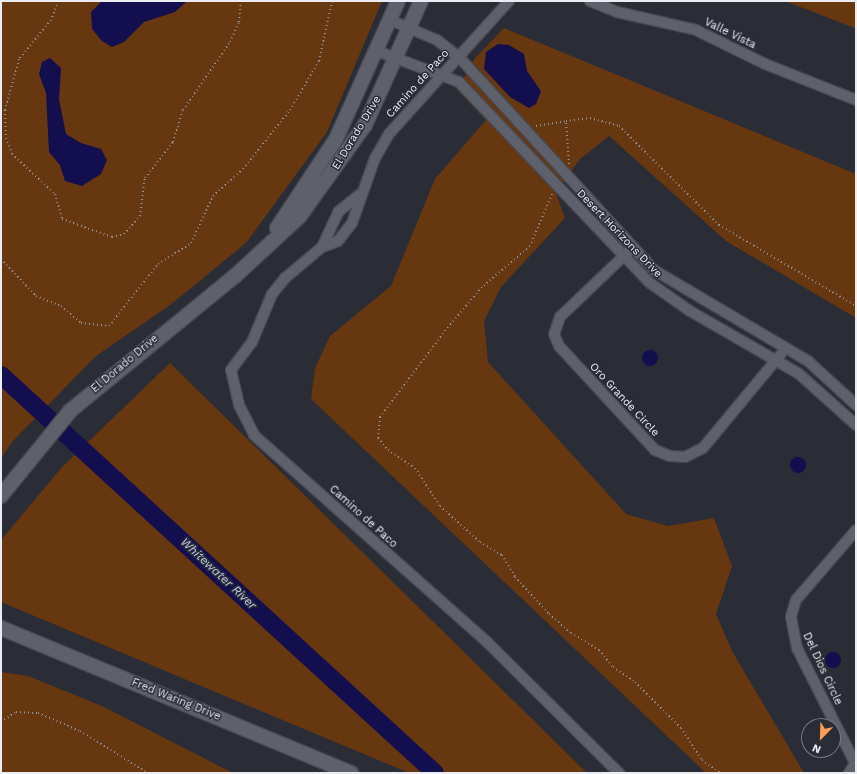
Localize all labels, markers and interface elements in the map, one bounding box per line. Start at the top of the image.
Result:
street label: Valle Vista [702,16,758,52]
street label: Camino de Paco [384,47,452,121]
street label: El Dorado Drive [330,94,384,172]
street label: Desert Horizons Drive [574,187,664,281]
street label: El Dorado Drive [89,332,161,396]
street label: Oro Grande Circle [586,360,662,440]
street label: Camino de Paco [326,483,400,551]
water label: Whitewater River [177,535,259,613]
street label: Del Dios Circle [799,630,845,708]
street label: Fred Waring Drive [129,676,223,724]
north arrow [801,718,841,758]
text: N [810,741,823,756]

